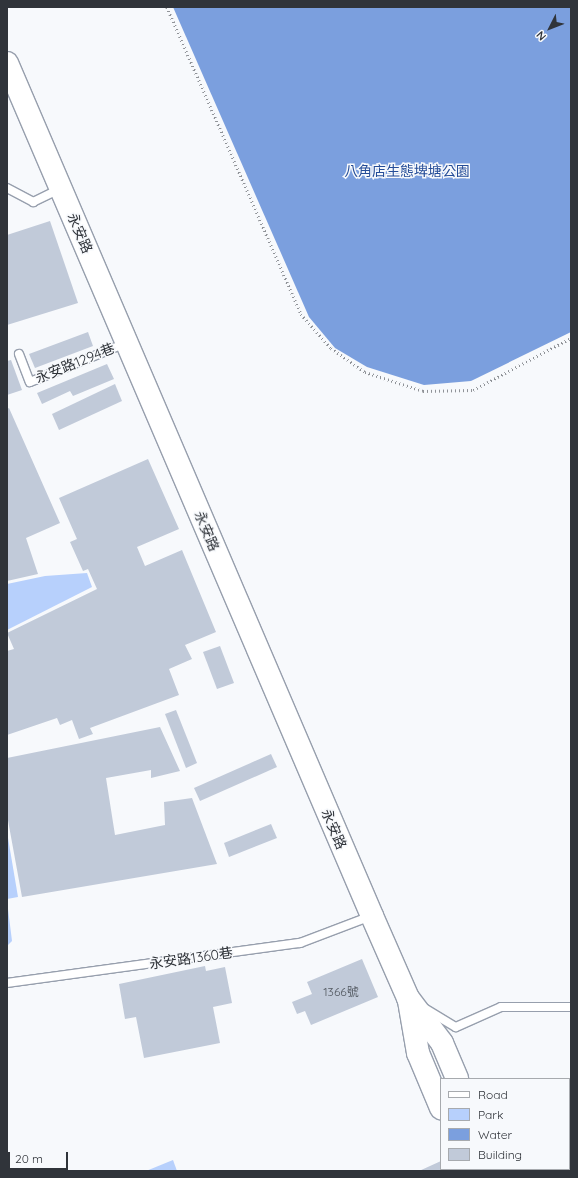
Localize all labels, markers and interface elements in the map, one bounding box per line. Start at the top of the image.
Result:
north arrow [530,8,570,48]
text: N [533,28,549,44]
park label: 八角店生態埤塘公園 [344,163,470,179]
street label: 永安路 [64,210,96,256]
street label: 永安路1294巷 [33,339,117,387]
street label: 永安路 [191,508,223,554]
street label: 永安路 [318,806,350,852]
street label: 永安路1360巷 [148,944,234,972]
house number: 1366號 [323,985,359,999]
legend [440,1078,570,1170]
text: Road [478,1087,508,1102]
text: Park [478,1107,503,1122]
text: Water [478,1127,512,1142]
scale bar [10,1144,70,1170]
text: Building [478,1147,522,1162]
text: 20 m [15,1151,43,1166]

